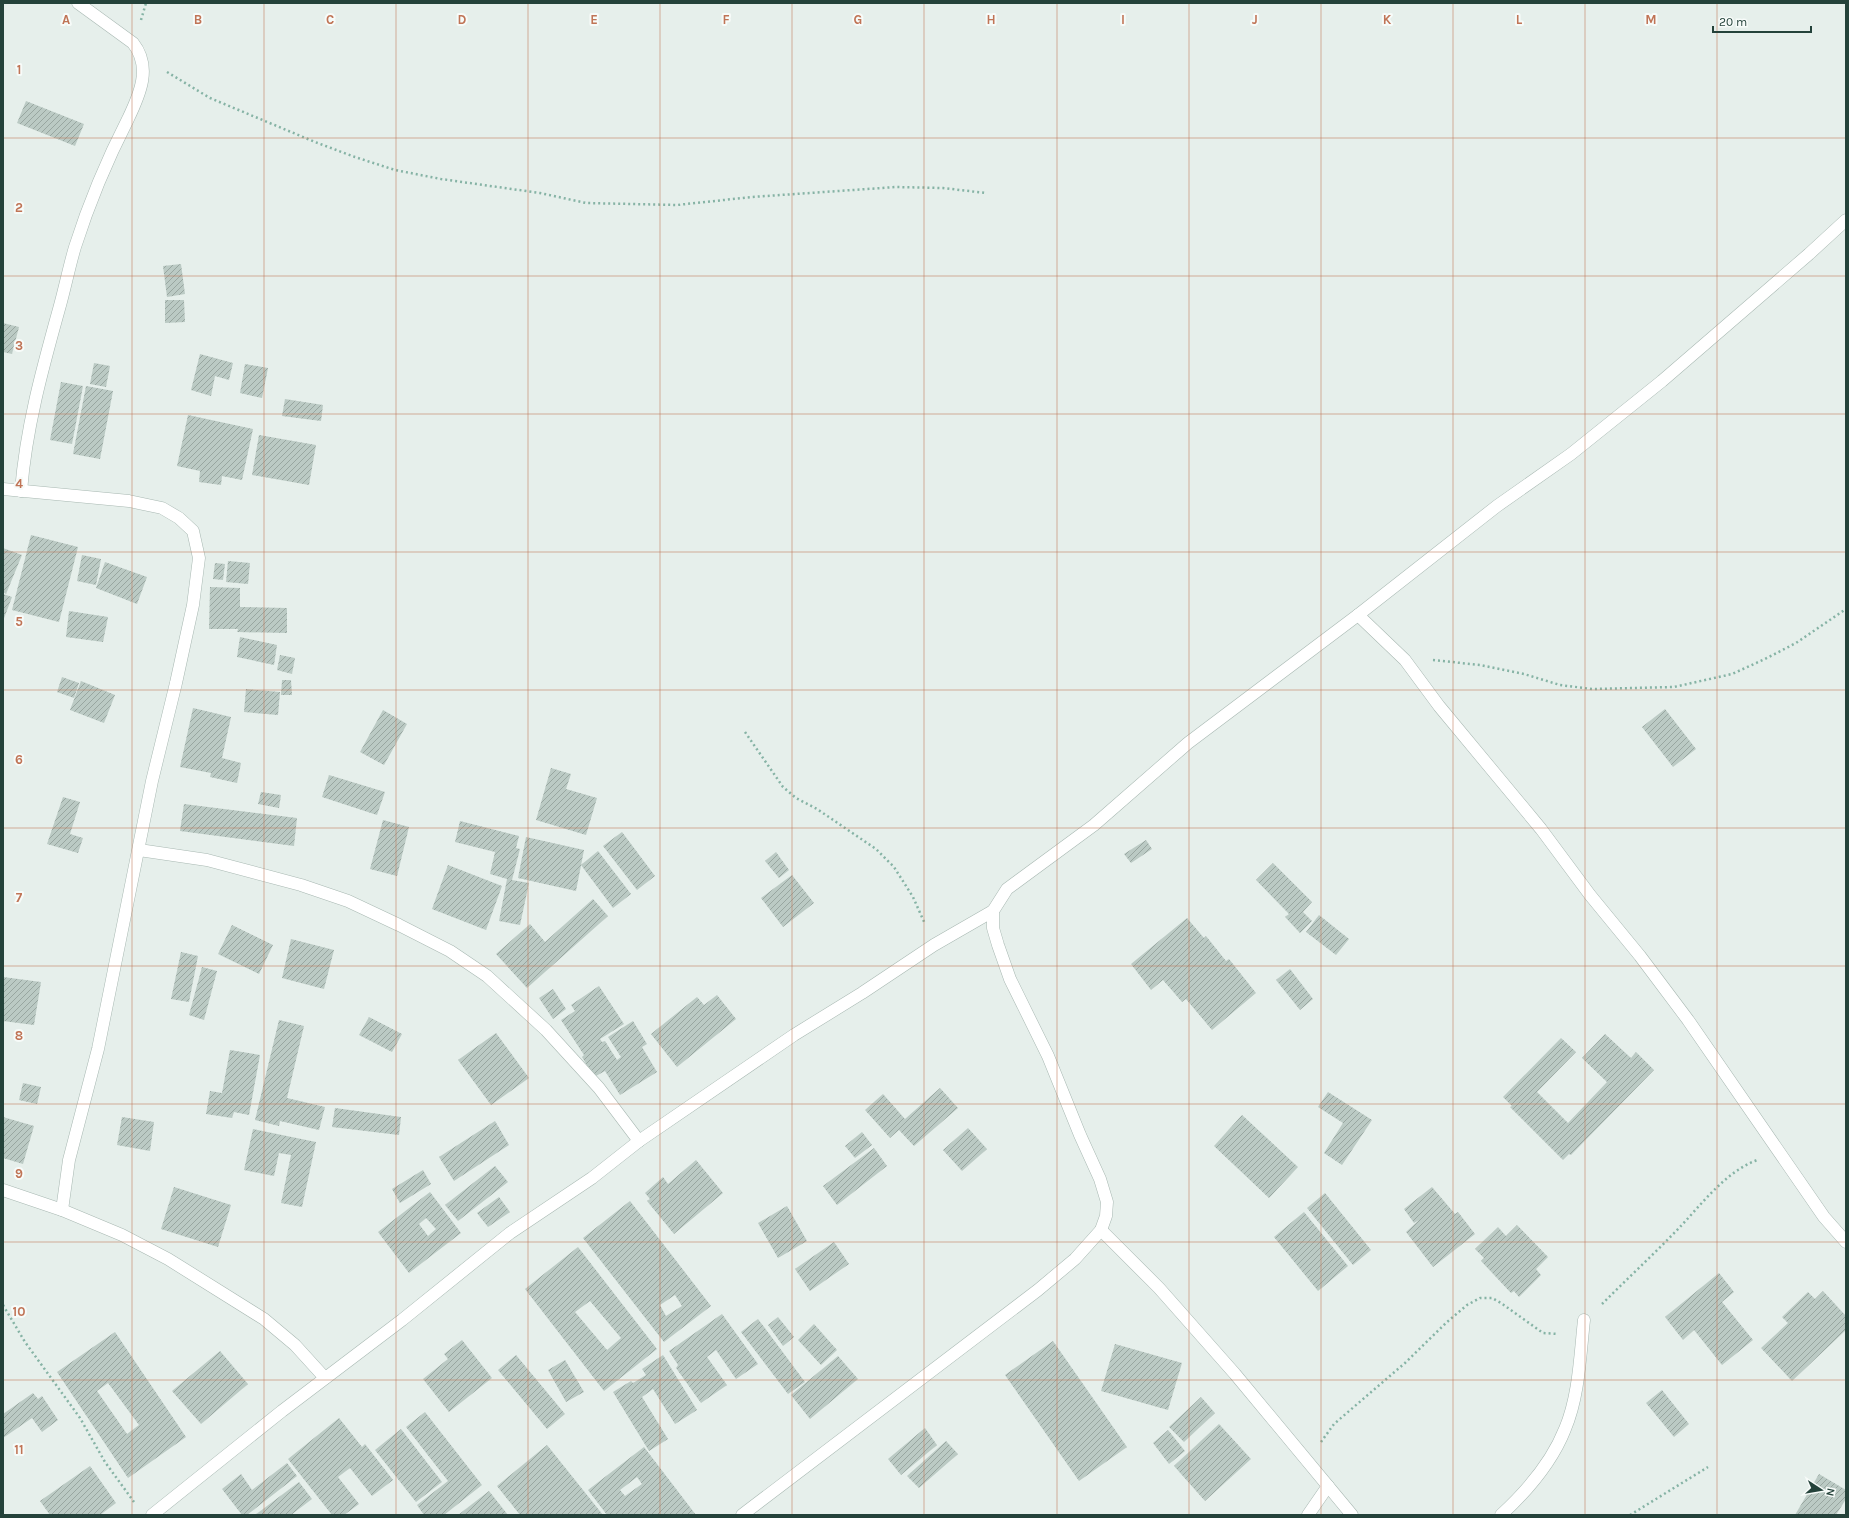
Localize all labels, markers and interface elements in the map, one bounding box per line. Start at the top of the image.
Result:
scale bar [1713,8,1811,34]
text: A [62,12,70,27]
text: B [194,12,202,27]
text: C [326,12,334,27]
text: D [458,12,467,27]
text: E [590,12,598,27]
text: F [722,12,730,27]
text: G [854,12,862,27]
text: H [986,12,996,27]
text: I [1121,12,1125,27]
text: J [1252,12,1258,27]
text: K [1383,12,1392,27]
text: L [1516,12,1523,27]
text: M [1645,12,1657,27]
text: 20 m [1719,15,1747,29]
text: 1 [17,62,21,77]
text: 2 [15,200,23,215]
text: 3 [15,338,23,353]
text: 4 [15,476,23,491]
text: 5 [15,614,23,629]
text: 6 [15,752,23,767]
text: 7 [16,890,23,905]
text: 8 [15,1028,23,1043]
text: 9 [15,1166,23,1181]
text: 10 [13,1304,25,1319]
text: 11 [14,1442,24,1457]
north arrow [1801,1470,1841,1510]
text: N [1823,1487,1837,1497]

